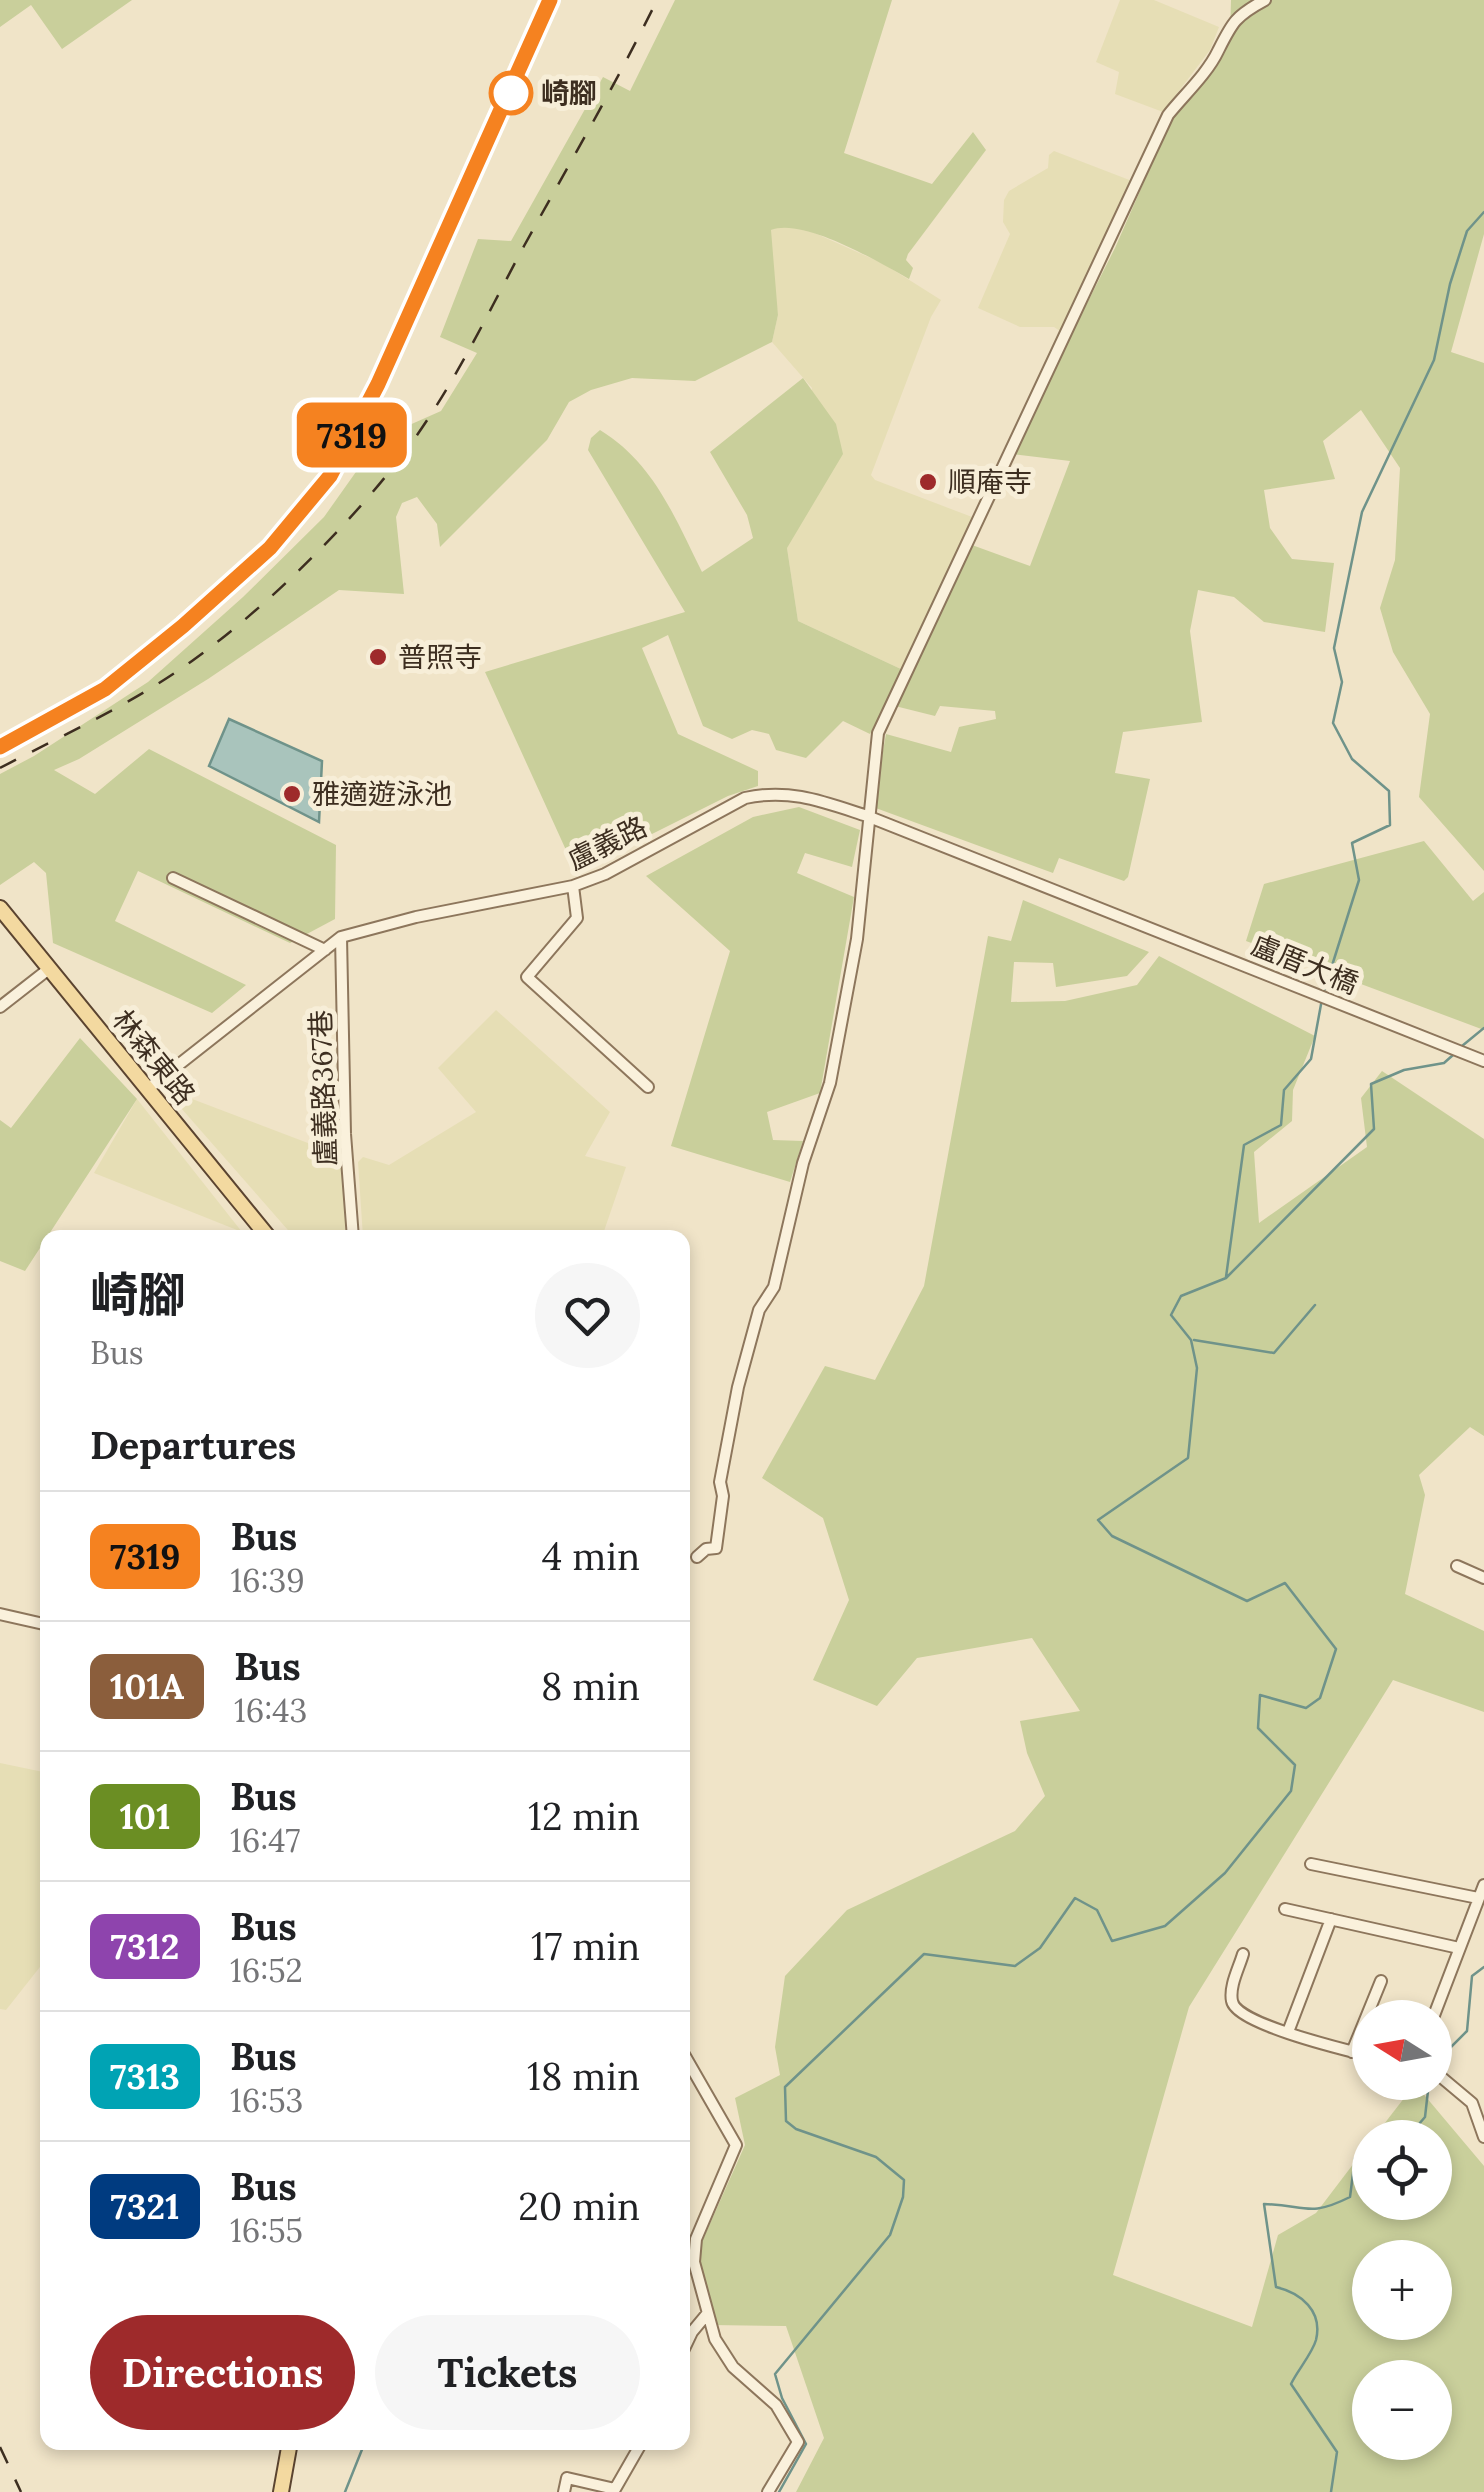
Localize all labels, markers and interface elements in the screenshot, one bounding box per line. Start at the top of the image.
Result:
marker: 崎腳 [490,72,532,114]
place label: 崎腳 [541,75,597,111]
line badge: 7319 [282,402,422,468]
text: 7319 [317,413,387,458]
place label: 順庵寺 [948,464,1032,500]
marker: 順庵寺 [917,471,939,493]
place label: 普照寺 [398,639,482,675]
marker: 普照寺 [367,646,389,668]
place label: 雅適遊泳池 [312,776,452,812]
marker: 雅適遊泳池 [281,783,303,805]
street label: 盧義路 [561,808,653,878]
street label: 盧厝大橋 [1246,926,1364,1002]
street label: 林森東路 [105,1002,203,1112]
street label: 盧義路367巷 [302,1009,344,1167]
button: heart [535,1263,640,1368]
text: 崎腳 [90,1264,186,1325]
text: Bus [90,1332,144,1373]
text: Departures [90,1421,296,1469]
text: Bus [230,1512,297,1560]
text: 4 min [542,1532,640,1580]
text: 7319 [110,1534,180,1579]
text: 16:39 [230,1560,305,1601]
text: Bus [234,1642,301,1690]
text: 8 min [541,1662,640,1710]
text: 101A [110,1664,184,1709]
text: 16:43 [234,1690,307,1731]
text: Bus [230,1772,297,1820]
text: 12 min [528,1792,640,1840]
text: 101 [120,1794,170,1839]
text: 16:47 [230,1820,300,1861]
text: Bus [230,1902,297,1950]
text: 17 min [531,1922,640,1970]
text: 7312 [111,1924,179,1969]
text: 16:52 [230,1950,303,1991]
north arrow [1352,2000,1452,2100]
map controls [1352,2000,1452,2460]
text: Bus [230,2032,297,2080]
text: 18 min [527,2052,640,2100]
text: 7313 [110,2054,180,2099]
text: 16:53 [230,2080,303,2121]
button: locate [1352,2120,1452,2220]
text: Bus [230,2162,297,2210]
text: 20 min [518,2182,640,2230]
text: 7321 [111,2184,179,2229]
text: 16:55 [230,2210,303,2251]
button: + [1352,2240,1452,2340]
button: Directions [90,2315,355,2430]
button: Tickets [375,2315,640,2430]
button: − [1352,2360,1452,2460]

